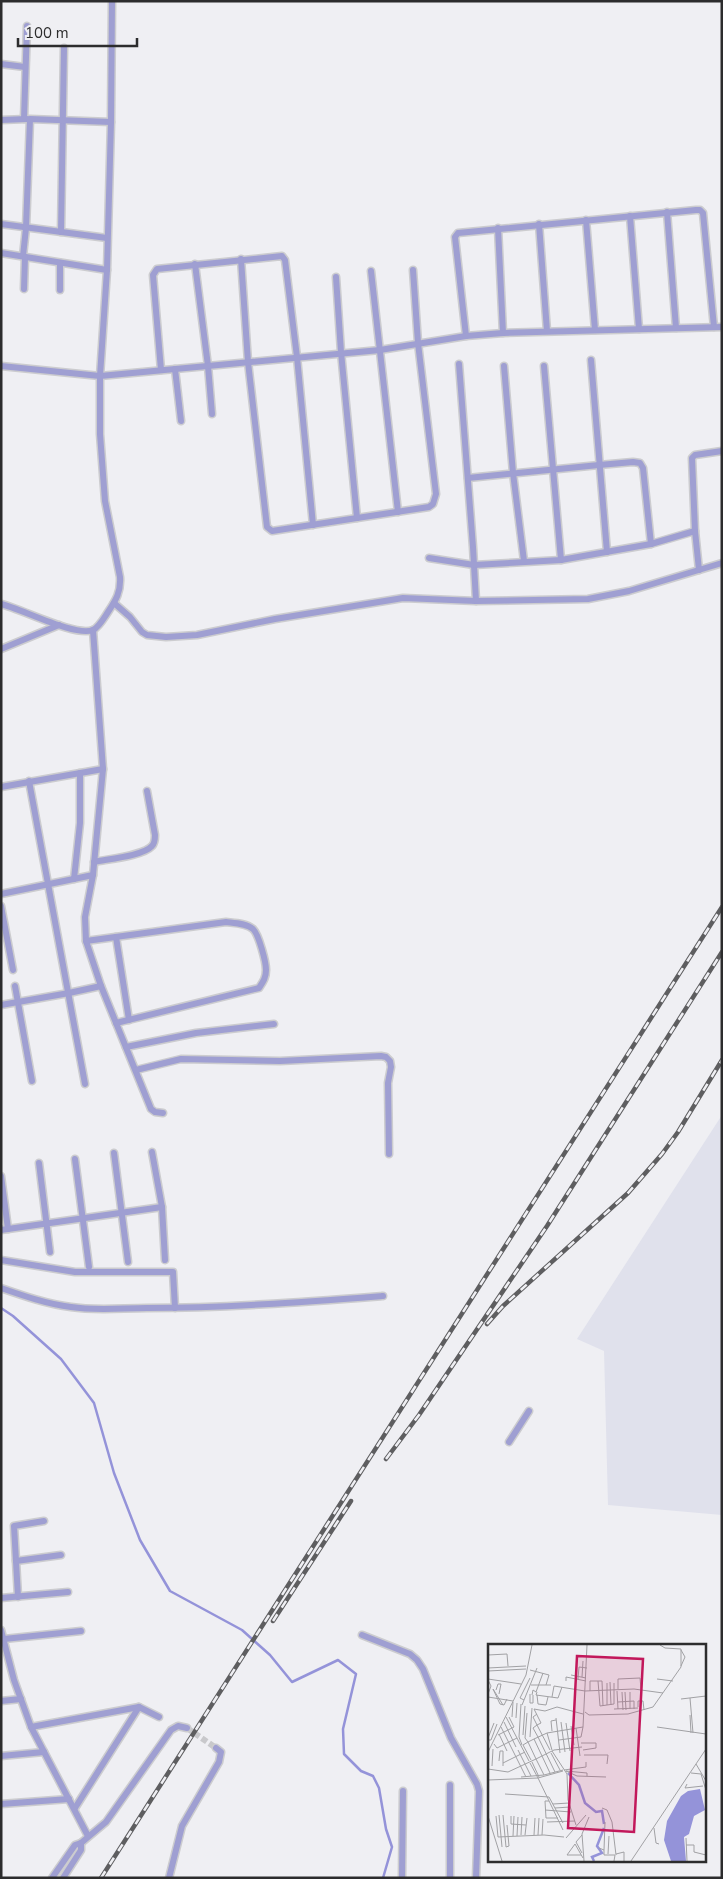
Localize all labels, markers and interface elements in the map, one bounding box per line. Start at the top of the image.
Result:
scale bar [18,15,136,47]
text: 100 m [25,23,69,43]
inset map [488,1644,706,1862]

